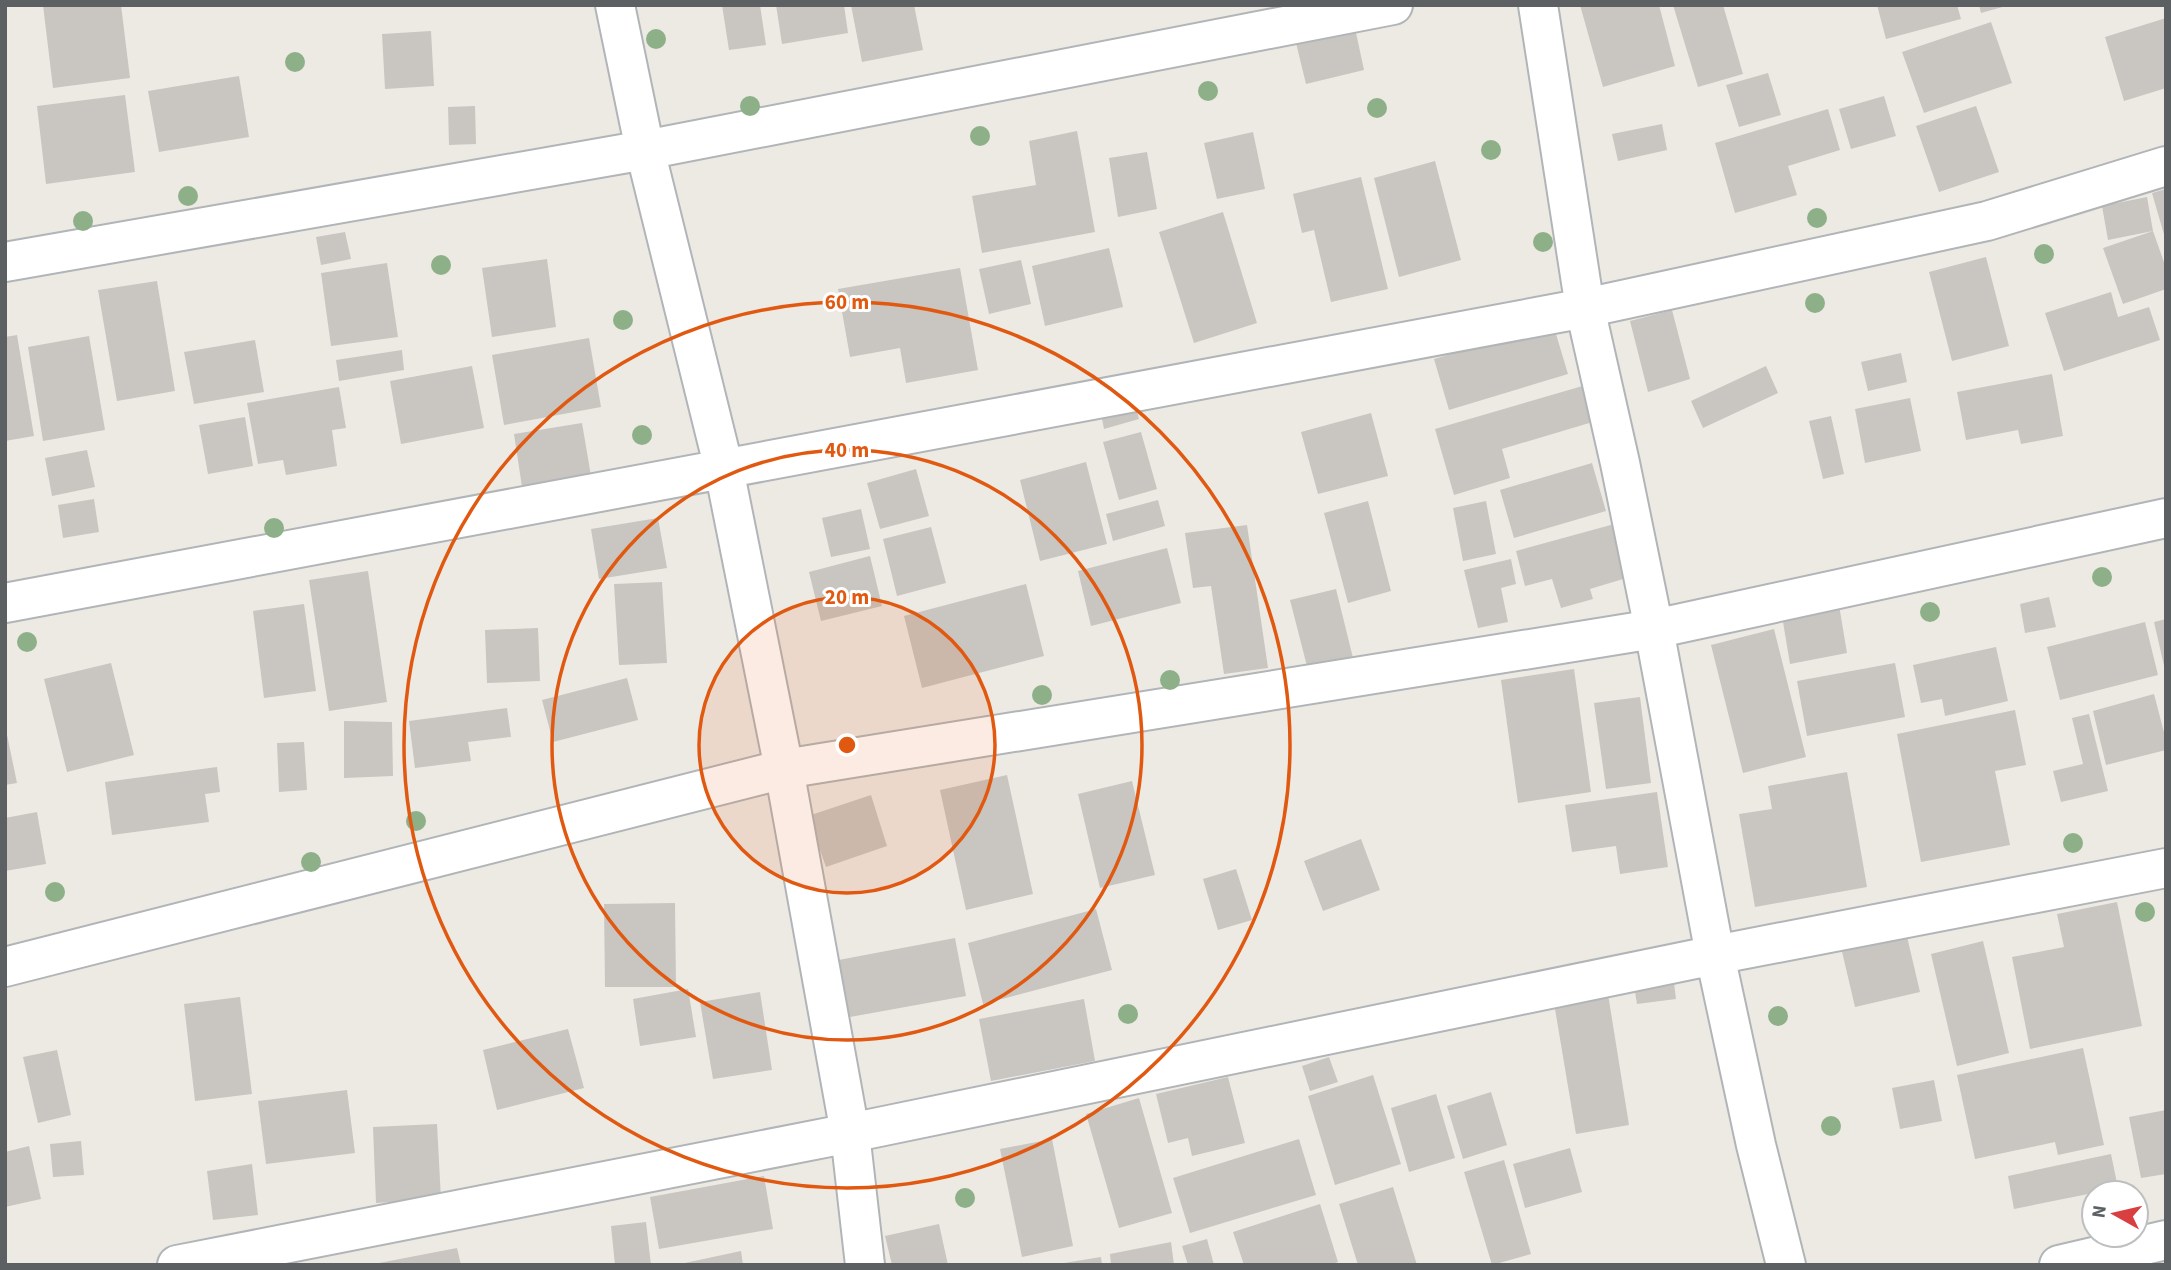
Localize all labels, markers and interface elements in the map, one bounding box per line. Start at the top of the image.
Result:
text: 60 m [825,287,869,317]
text: 40 m [825,435,869,465]
text: 20 m [825,582,869,612]
centre of rings [835,733,859,757]
north arrow [2080,1179,2150,1249]
text: N [2085,1204,2114,1220]

